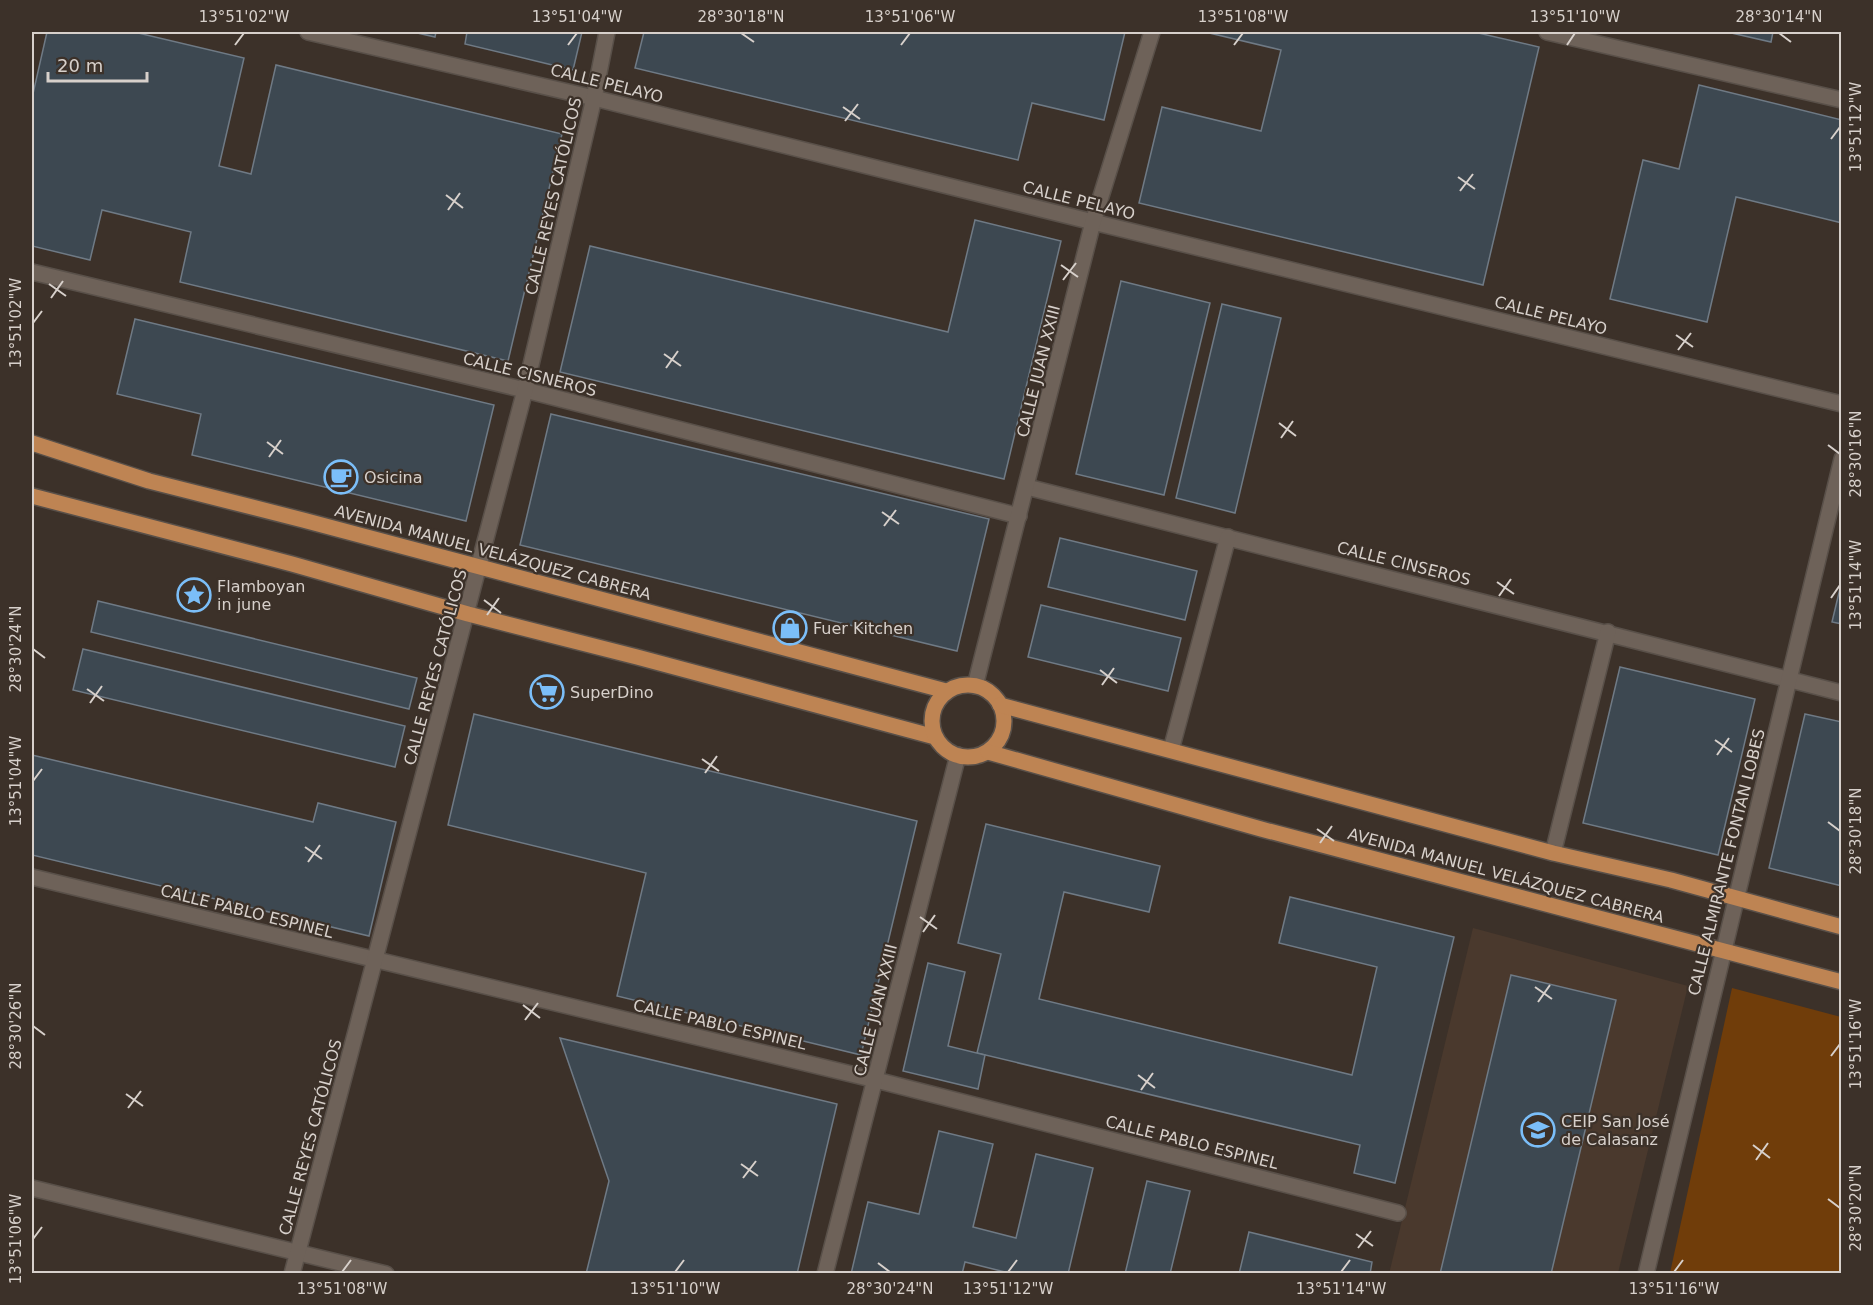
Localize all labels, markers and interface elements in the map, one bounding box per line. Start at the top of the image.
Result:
text: 13°51'02"W [199,8,289,26]
text: 13°51'04"W [532,8,622,26]
text: 28°30'18"N [697,8,785,26]
text: 13°51'06"W [865,8,955,26]
text: 13°51'08"W [1198,8,1288,26]
text: 13°51'10"W [1530,8,1620,26]
text: 28°30'14"N [1735,8,1823,26]
scale bar [48,45,147,83]
text: 20 m [57,55,103,76]
street label: CALLE PELAYO [549,60,665,107]
text: 13°51'12"W [1847,82,1865,172]
street label: CALLE REYES CATÓLICOS [521,95,585,297]
street label: CALLE PELAYO [1021,177,1137,224]
text: 13°51'02"W [7,278,25,368]
street label: CALLE PELAYO [1493,292,1609,339]
street label: CALLE JUAN XXIII [1013,303,1064,439]
street label: CALLE CISNEROS [461,349,599,400]
text: 28°30'16"N [1847,410,1865,498]
cafe icon: Osicina [323,459,359,495]
place label: Osicina [364,468,423,487]
street label: AVENIDA MANUEL VELÁZQUEZ CABRERA [333,501,653,604]
street label: CALLE CINSEROS [1335,538,1473,589]
text: 13°51'14"W [1847,540,1865,630]
street label: CALLE REYES CATÓLICOS [400,567,471,767]
place icon: Flamboyan in june [176,577,212,613]
place label: Flamboyan in june [217,577,305,614]
text: 28°30'24"N [7,605,25,693]
shop icon: Fuer Kitchen [772,610,808,646]
place label: Fuer Kitchen [813,619,913,638]
supermarket icon: SuperDino [529,674,565,710]
place label: SuperDino [570,683,654,702]
street label: CALLE ALMIRANTE FONTAN LOBES [1684,727,1769,998]
text: 13°51'04"W [7,736,25,826]
text: 28°30'18"N [1847,787,1865,875]
street label: AVENIDA MANUEL VELÁZQUEZ CABRERA [1346,824,1666,927]
street label: CALLE PABLO ESPINEL [159,881,335,942]
street label: CALLE JUAN XXIII [850,942,901,1078]
text: 28°30'26"N [7,982,25,1070]
street label: CALLE PABLO ESPINEL [631,995,808,1054]
text: 13°51'16"W [1847,999,1865,1089]
street label: CALLE REYES CATÓLICOS [275,1037,346,1237]
street label: CALLE PABLO ESPINEL [1104,1112,1280,1173]
school or university icon: CEIP San José de Calasanz [1520,1112,1556,1148]
place label: CEIP San José de Calasanz [1561,1112,1670,1149]
text: 28°30'20"N [1847,1164,1865,1252]
text: 13°51'06"W [7,1194,25,1284]
text: 13°51'08"W [297,1280,387,1298]
text: 13°51'10"W [630,1280,720,1298]
text: 28°30'24"N [846,1280,934,1298]
text: 13°51'12"W [963,1280,1053,1298]
text: 13°51'14"W [1296,1280,1386,1298]
text: 13°51'16"W [1629,1280,1719,1298]

